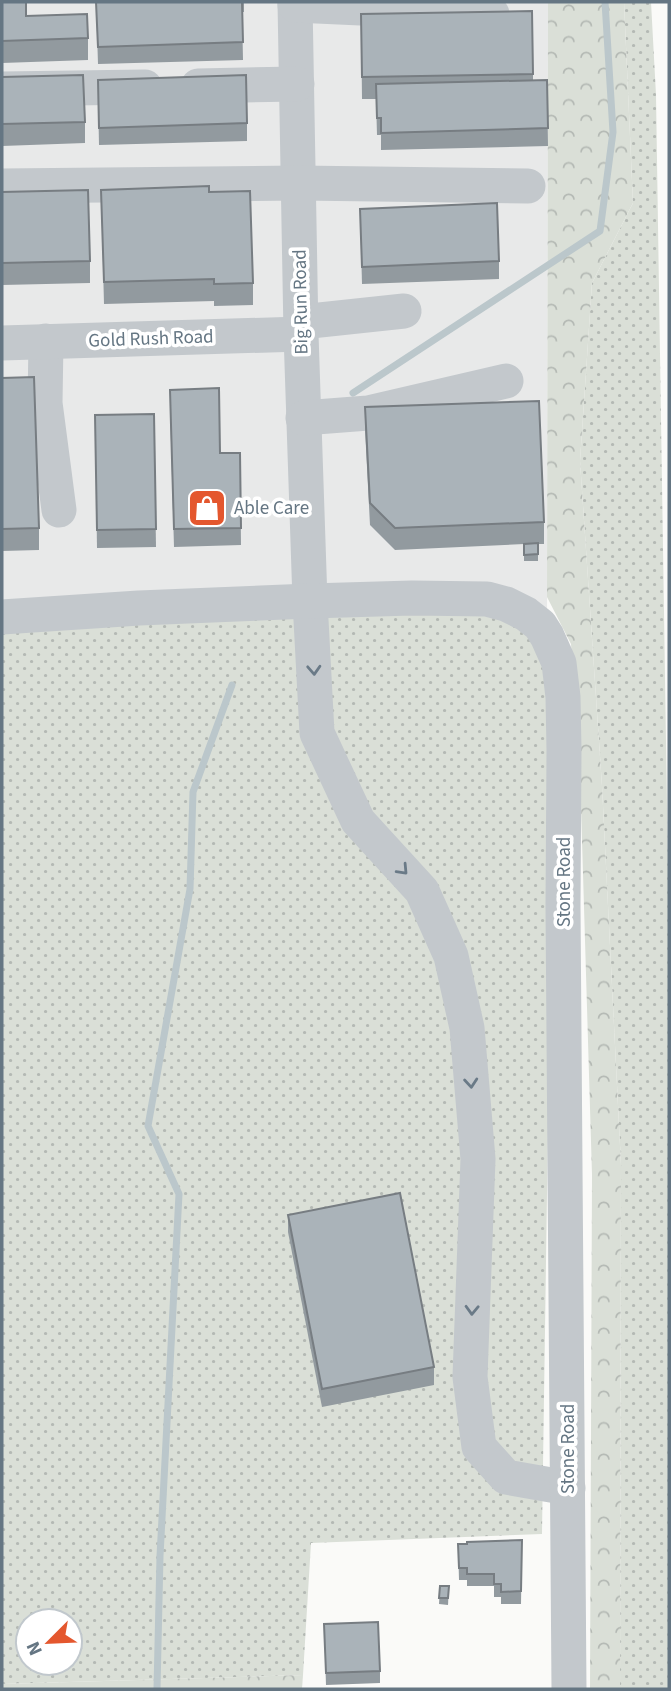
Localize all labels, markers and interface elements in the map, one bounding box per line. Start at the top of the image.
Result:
street label: Big Run Road [287,249,315,355]
street label: Gold Rush Road [88,323,214,355]
shop icon: Able Care [186,487,228,529]
place label: Able Care [234,495,309,522]
one-way arrow [306,664,321,675]
street label: Stone Road [551,837,578,927]
one-way arrow [395,862,407,875]
one-way arrow [464,1077,479,1088]
one-way arrow [465,1304,480,1315]
street label: Stone Road [555,1404,582,1494]
north arrow [14,1607,84,1677]
text: N [20,1637,50,1660]

